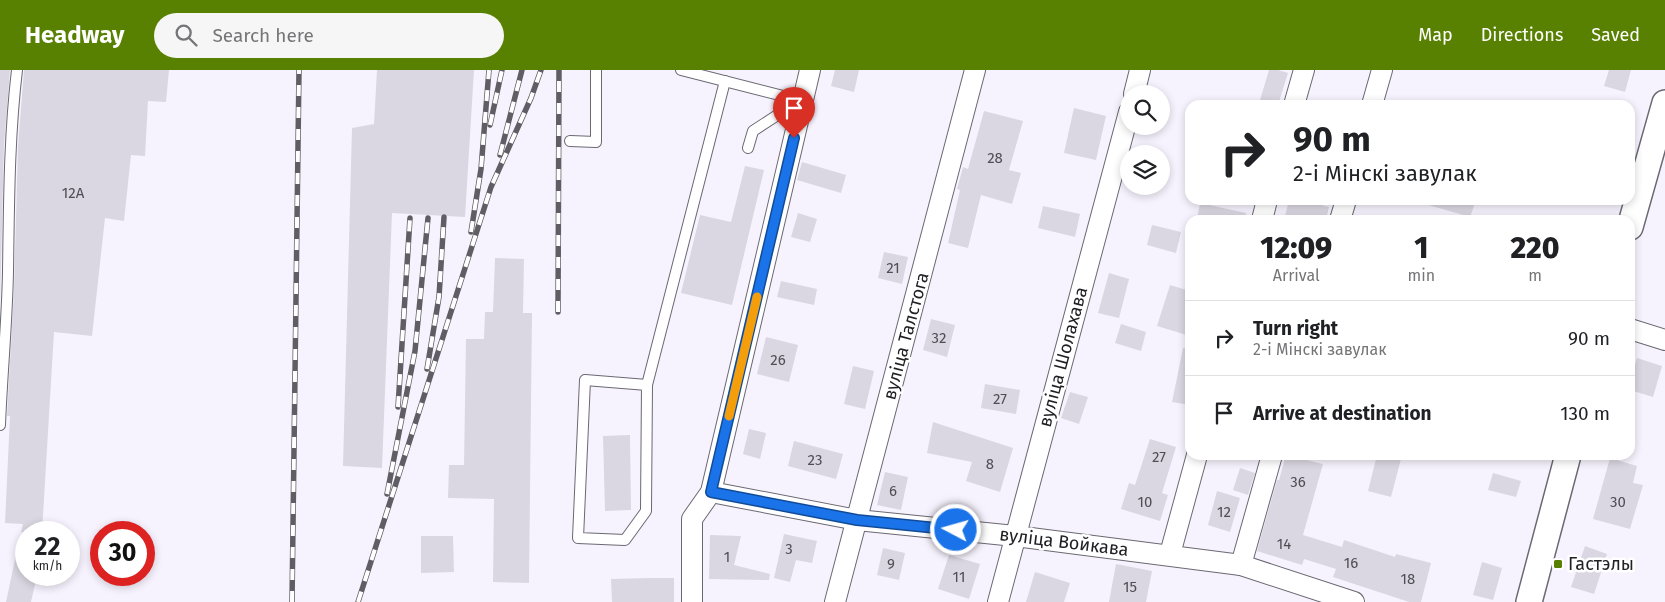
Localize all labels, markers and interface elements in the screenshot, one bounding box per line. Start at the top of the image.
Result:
search box [154,13,504,58]
text: Headway [25,21,124,49]
icon: search [172,21,200,49]
text: Search here [212,24,314,47]
text: Map [1418,24,1453,46]
text: Directions [1481,24,1563,46]
text: Saved [1591,24,1640,46]
map controls [1120,85,1170,195]
button: search [1120,85,1170,135]
pin [773,87,815,138]
icon: arrive [780,94,808,122]
text: 90 m [1293,118,1371,160]
icon: right [1210,120,1275,185]
button: layers [1120,145,1170,195]
house number: 28 [987,149,1003,167]
text: 2-і Мінскі завулак [1293,160,1477,187]
house number: 12А [62,184,85,202]
text: 12:09 [1260,230,1332,266]
text: 1 [1414,230,1428,266]
text: 220 [1510,230,1560,266]
house number: 21 [886,259,900,277]
text: Arrival [1273,266,1320,285]
text: min [1407,266,1435,285]
text: m [1528,266,1542,285]
street label: вуліца Талстога [878,270,934,402]
street label: вуліца Шолахава [1034,284,1092,430]
text: Turn right [1253,317,1338,340]
icon: right [1210,324,1238,352]
text: 90 m [1568,327,1610,350]
house number: 32 [932,329,946,347]
text: 2-і Мінскі завулак [1253,340,1387,359]
house number: 26 [770,351,786,369]
house number: 27 [993,390,1007,408]
icon: arrive [1210,399,1238,427]
text: Arrive at destination [1253,402,1432,425]
text: 130 m [1560,402,1610,425]
house number: 27 [1152,448,1166,466]
house number: 23 [808,451,822,469]
house number: 8 [986,455,994,473]
house number: 36 [1290,473,1306,491]
house number: 6 [889,482,897,500]
house number: 10 [1138,493,1152,511]
house number: 30 [1610,493,1626,511]
position arrow [929,503,981,555]
house number: 12 [1217,503,1231,521]
speed limit sign: 30 [90,521,155,586]
street label: вуліца Войкава [998,523,1130,561]
text: 22 [35,532,60,562]
house number: 14 [1277,535,1291,553]
house number: 3 [785,540,793,558]
house number: 1 [724,548,730,566]
place label: Гастэлы [1568,553,1634,575]
house number: 16 [1344,554,1358,572]
house number: 9 [887,555,895,573]
marker: Гастэлы [1552,558,1564,570]
text: km/h [33,559,62,573]
house number: 11 [953,568,965,586]
house number: 18 [1401,570,1415,588]
house number: 15 [1123,578,1137,596]

